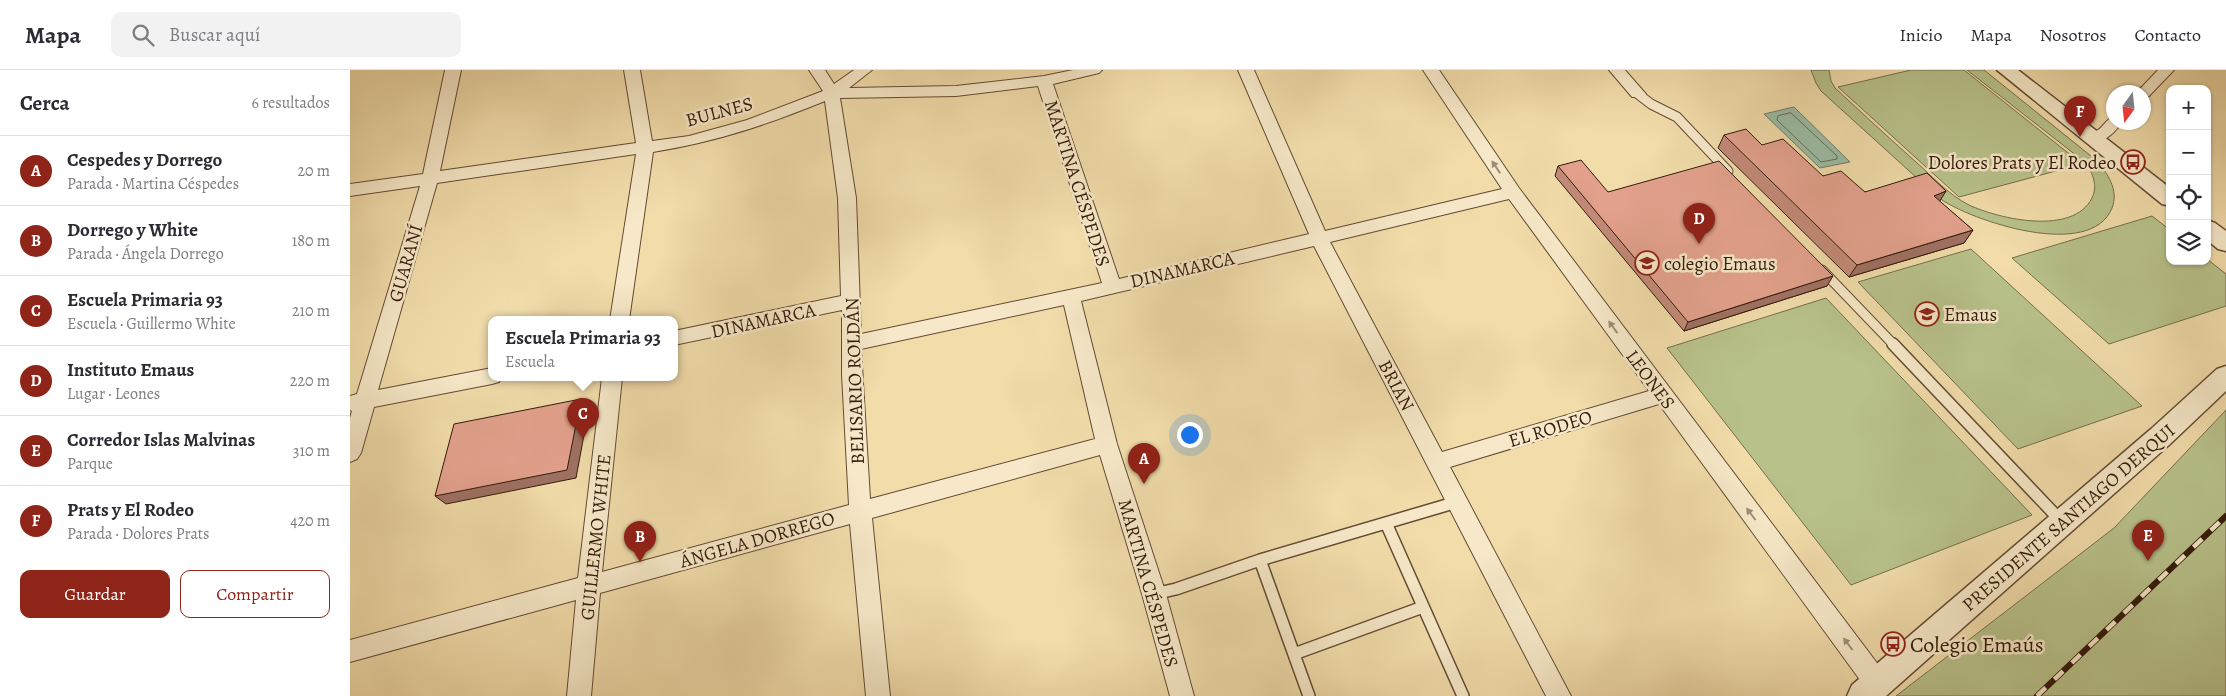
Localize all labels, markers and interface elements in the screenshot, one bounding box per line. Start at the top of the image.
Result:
search box [111,12,461,57]
text: Mapa [25,19,81,51]
icon: search [129,21,157,49]
text: Buscar aquí [169,22,260,48]
text: Inicio [1899,23,1942,47]
text: Mapa [1970,23,2012,47]
text: Nosotros [2040,23,2106,47]
text: Contacto [2134,23,2201,47]
north arrow [2106,85,2151,130]
map controls [2166,85,2211,265]
button: + [2166,85,2211,130]
text: Cerca [20,89,70,117]
street label: BULNES [683,91,756,133]
text: 6 resultados [252,92,330,114]
pin: F [2064,96,2096,137]
street label: MARTINA CÉSPEDES [1038,97,1116,270]
button: − [2166,130,2211,175]
text: Cespedes y Dorrego [67,147,222,173]
bus stop icon: Dolores Prats y El Rodeo [2120,149,2146,175]
place label: Dolores Prats y El Rodeo [1928,150,2116,176]
text: A [31,160,41,182]
text: 20 m [297,160,330,182]
one-way arrow [1492,161,1501,174]
text: Parada · Martina Céspedes [67,173,239,195]
button: locate [2166,175,2211,220]
pin: D [1683,203,1715,244]
text: Dorrego y White [67,217,198,243]
button: layers [2166,220,2211,265]
street label: GUARANÍ [382,221,429,305]
text: B [31,230,41,252]
text: 180 m [292,230,330,252]
text: Parada · Ángela Dorrego [67,243,224,265]
street label: DINAMARCA [1127,245,1238,295]
school or university icon: colegio Emaus [1634,250,1660,276]
place label: colegio Emaus [1664,251,1776,277]
text: Escuela Primaria 93 [67,287,223,313]
street label: DINAMARCA [708,297,819,345]
street label: BELISARIO ROLDÁN [839,297,871,465]
text: C [31,300,41,322]
text: 210 m [292,300,330,322]
school or university icon: Emaus [1914,301,1940,327]
place label: Emaus [1944,302,1997,328]
text: Escuela · Guillermo White [67,313,236,335]
popup [488,316,678,381]
one-way arrow [1608,320,1618,334]
text: Escuela Primaria 93 [505,325,661,351]
street label: LEONES [1619,345,1681,415]
text: Escuela [505,351,555,373]
street label: BRIAN [1372,355,1421,416]
text: Instituto Emaus [67,357,194,383]
text: D [30,370,42,392]
text: 220 m [290,370,330,392]
text: Lugar · Leones [67,383,160,405]
pin: C [567,398,599,439]
street label: EL RODEO [1505,404,1595,454]
street label: PRESIDENTE SANTIAGO DERQUI [1957,418,2179,616]
your location [1177,422,1203,448]
text: Corredor Islas Malvinas [67,427,255,453]
text: E [31,440,41,462]
text: 310 m [293,440,330,462]
pin: A [1128,443,1160,484]
text: Parque [67,453,113,475]
street label: GUILLERMO WHITE [574,453,618,621]
street label: MARTINA CÉSPEDES [1112,496,1185,670]
text: Prats y El Rodeo [67,497,194,523]
street label: ÁNGELA DORREGO [676,505,838,575]
one-way arrow [1746,508,1757,521]
text: F [32,510,40,532]
text: 420 m [290,510,330,532]
pin: E [2132,520,2164,561]
pin: B [624,521,656,562]
text: Parada · Dolores Prats [67,523,210,545]
button: Guardar [20,570,170,618]
button: Compartir [180,570,330,618]
place label: Colegio Emaús [1910,630,2043,660]
bus stop icon: Colegio Emaús [1880,631,1906,657]
one-way arrow [1843,638,1854,651]

